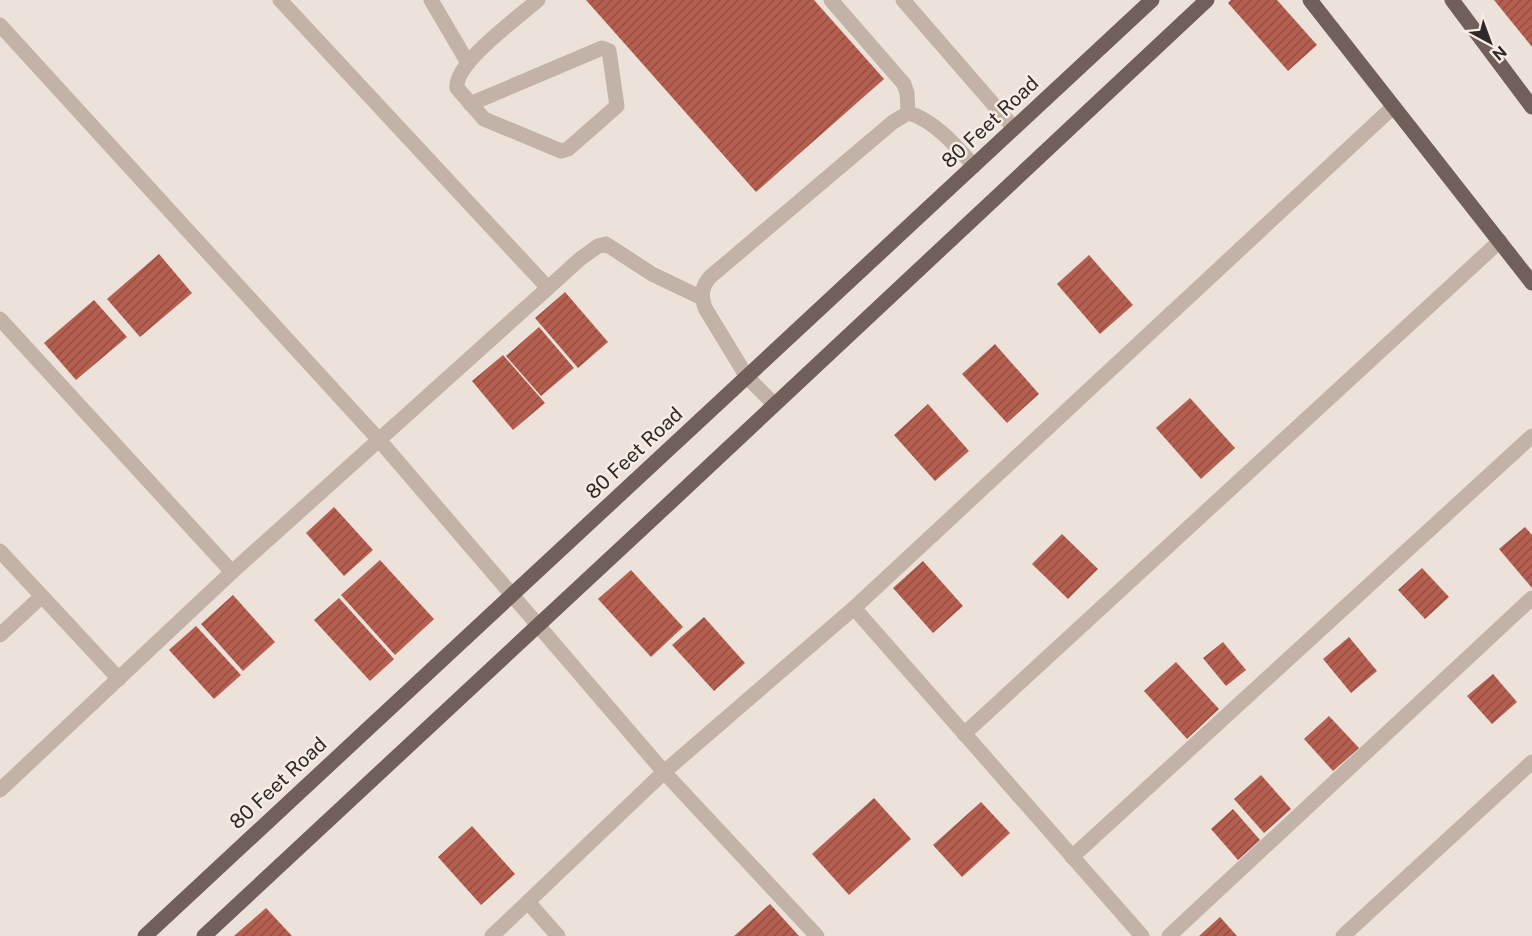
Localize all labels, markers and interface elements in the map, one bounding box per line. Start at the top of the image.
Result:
north arrow [1460,12,1520,72]
text: N [1489,42,1510,64]
street label: 80 Feet Road [937,71,1043,173]
street label: 80 Feet Road [581,402,687,504]
street label: 80 Feet Road [225,732,331,834]

